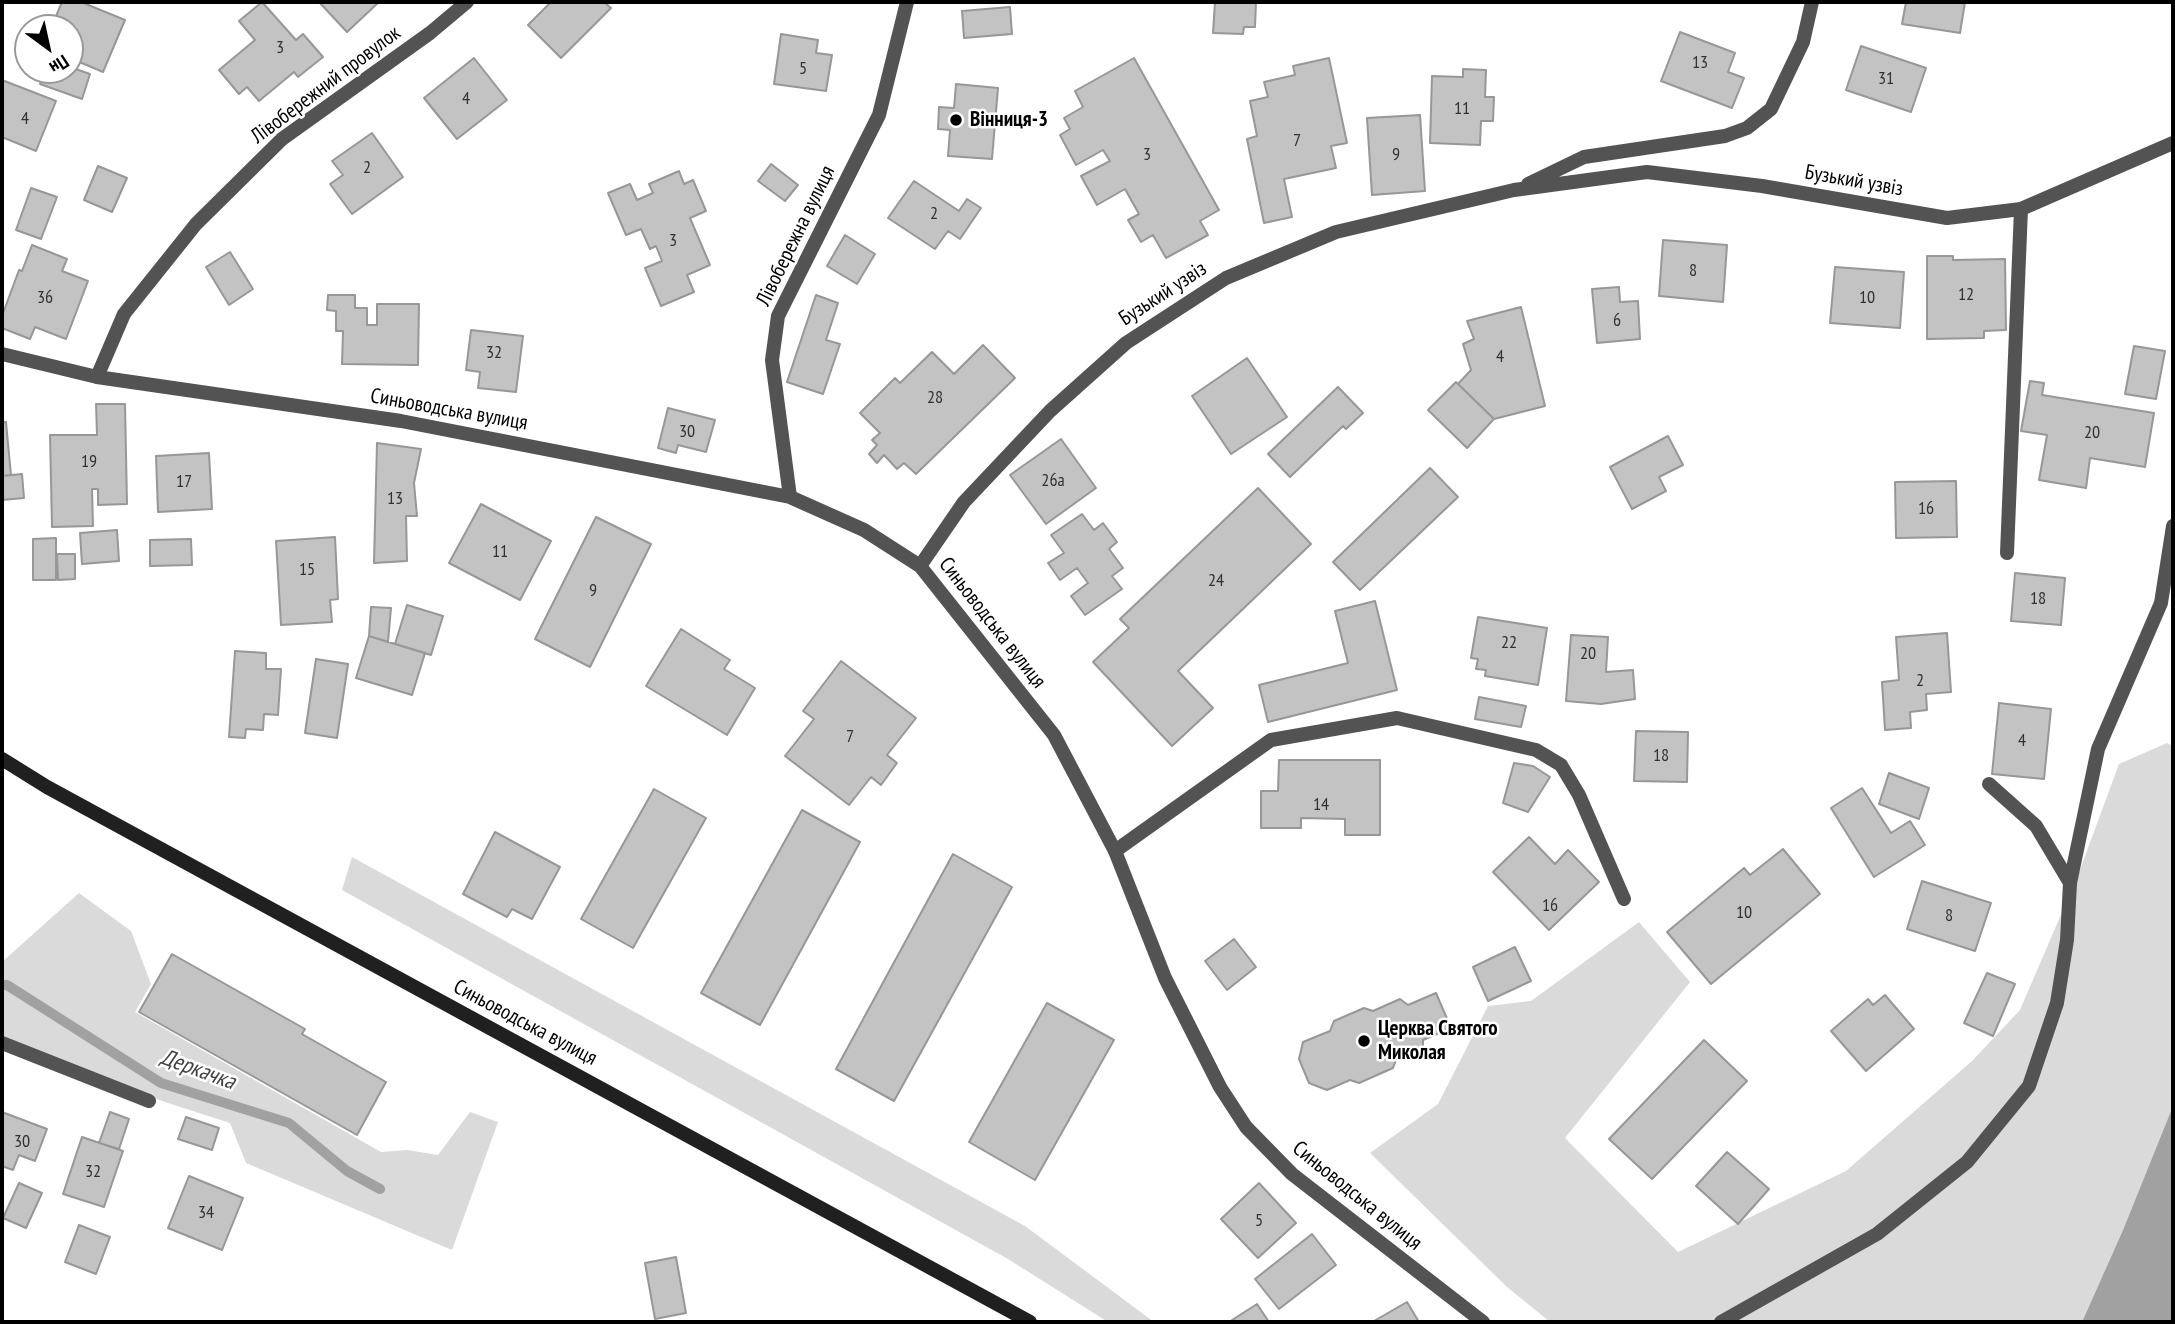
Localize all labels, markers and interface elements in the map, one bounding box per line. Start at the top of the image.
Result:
north arrow [14,14,84,84]
street label: Лівобережний провулок [246,21,406,149]
house number: 3 [276,37,284,59]
text: Пн [45,50,74,80]
house number: 13 [1692,52,1708,74]
house number: 5 [799,58,807,80]
house number: 31 [1878,68,1894,90]
house number: 4 [462,88,470,110]
house number: 11 [1454,98,1470,120]
place label: Вінниця-3 [970,107,1048,133]
house number: 4 [21,108,29,130]
marker: Вінниця-3 [948,112,964,128]
house number: 7 [1293,130,1301,152]
house number: 3 [1143,144,1151,166]
house number: 9 [1392,144,1400,166]
house number: 2 [363,157,371,179]
street label: Бузький узвіз [1803,160,1905,202]
street label: Лівобережна вулиця [751,162,841,310]
house number: 2 [930,203,938,225]
house number: 3 [669,230,677,252]
street label: Бузький узвіз [1115,256,1211,332]
house number: 8 [1689,260,1697,282]
house number: 12 [1958,284,1974,306]
house number: 36 [37,287,53,309]
house number: 10 [1859,287,1875,309]
house number: 6 [1613,310,1621,332]
house number: 32 [486,342,502,364]
house number: 4 [1496,346,1504,368]
street label: Синьоводська вулиця [368,384,530,436]
house number: 28 [927,387,943,409]
house number: 30 [679,421,695,443]
house number: 20 [2084,422,2100,444]
house number: 19 [81,451,97,473]
house number: 26а [1041,470,1065,492]
house number: 17 [176,471,192,493]
house number: 13 [387,488,403,510]
house number: 16 [1918,498,1934,520]
house number: 11 [492,541,508,563]
street label: Синьоводська вулиця [933,553,1051,693]
house number: 15 [299,559,315,581]
house number: 24 [1208,570,1224,592]
house number: 9 [589,580,597,602]
house number: 18 [2030,588,2046,610]
house number: 22 [1501,632,1517,654]
house number: 20 [1580,643,1596,665]
house number: 2 [1916,670,1924,692]
house number: 7 [846,726,854,748]
house number: 4 [2018,730,2026,752]
house number: 18 [1653,745,1669,767]
house number: 14 [1313,794,1329,816]
house number: 16 [1542,895,1558,917]
house number: 10 [1736,902,1752,924]
house number: 8 [1945,905,1953,927]
street label: Синьоводська вулиця [449,975,601,1071]
place label: Церква Святого Миколая [1378,1016,1498,1066]
marker: Церква Святого Миколая [1356,1033,1372,1049]
water label: Деркачка [157,1044,239,1096]
house number: 30 [14,1131,30,1153]
street label: Синьоводська вулиця [1287,1136,1427,1256]
house number: 32 [85,1161,101,1183]
house number: 34 [198,1202,214,1224]
house number: 5 [1255,1210,1263,1232]

